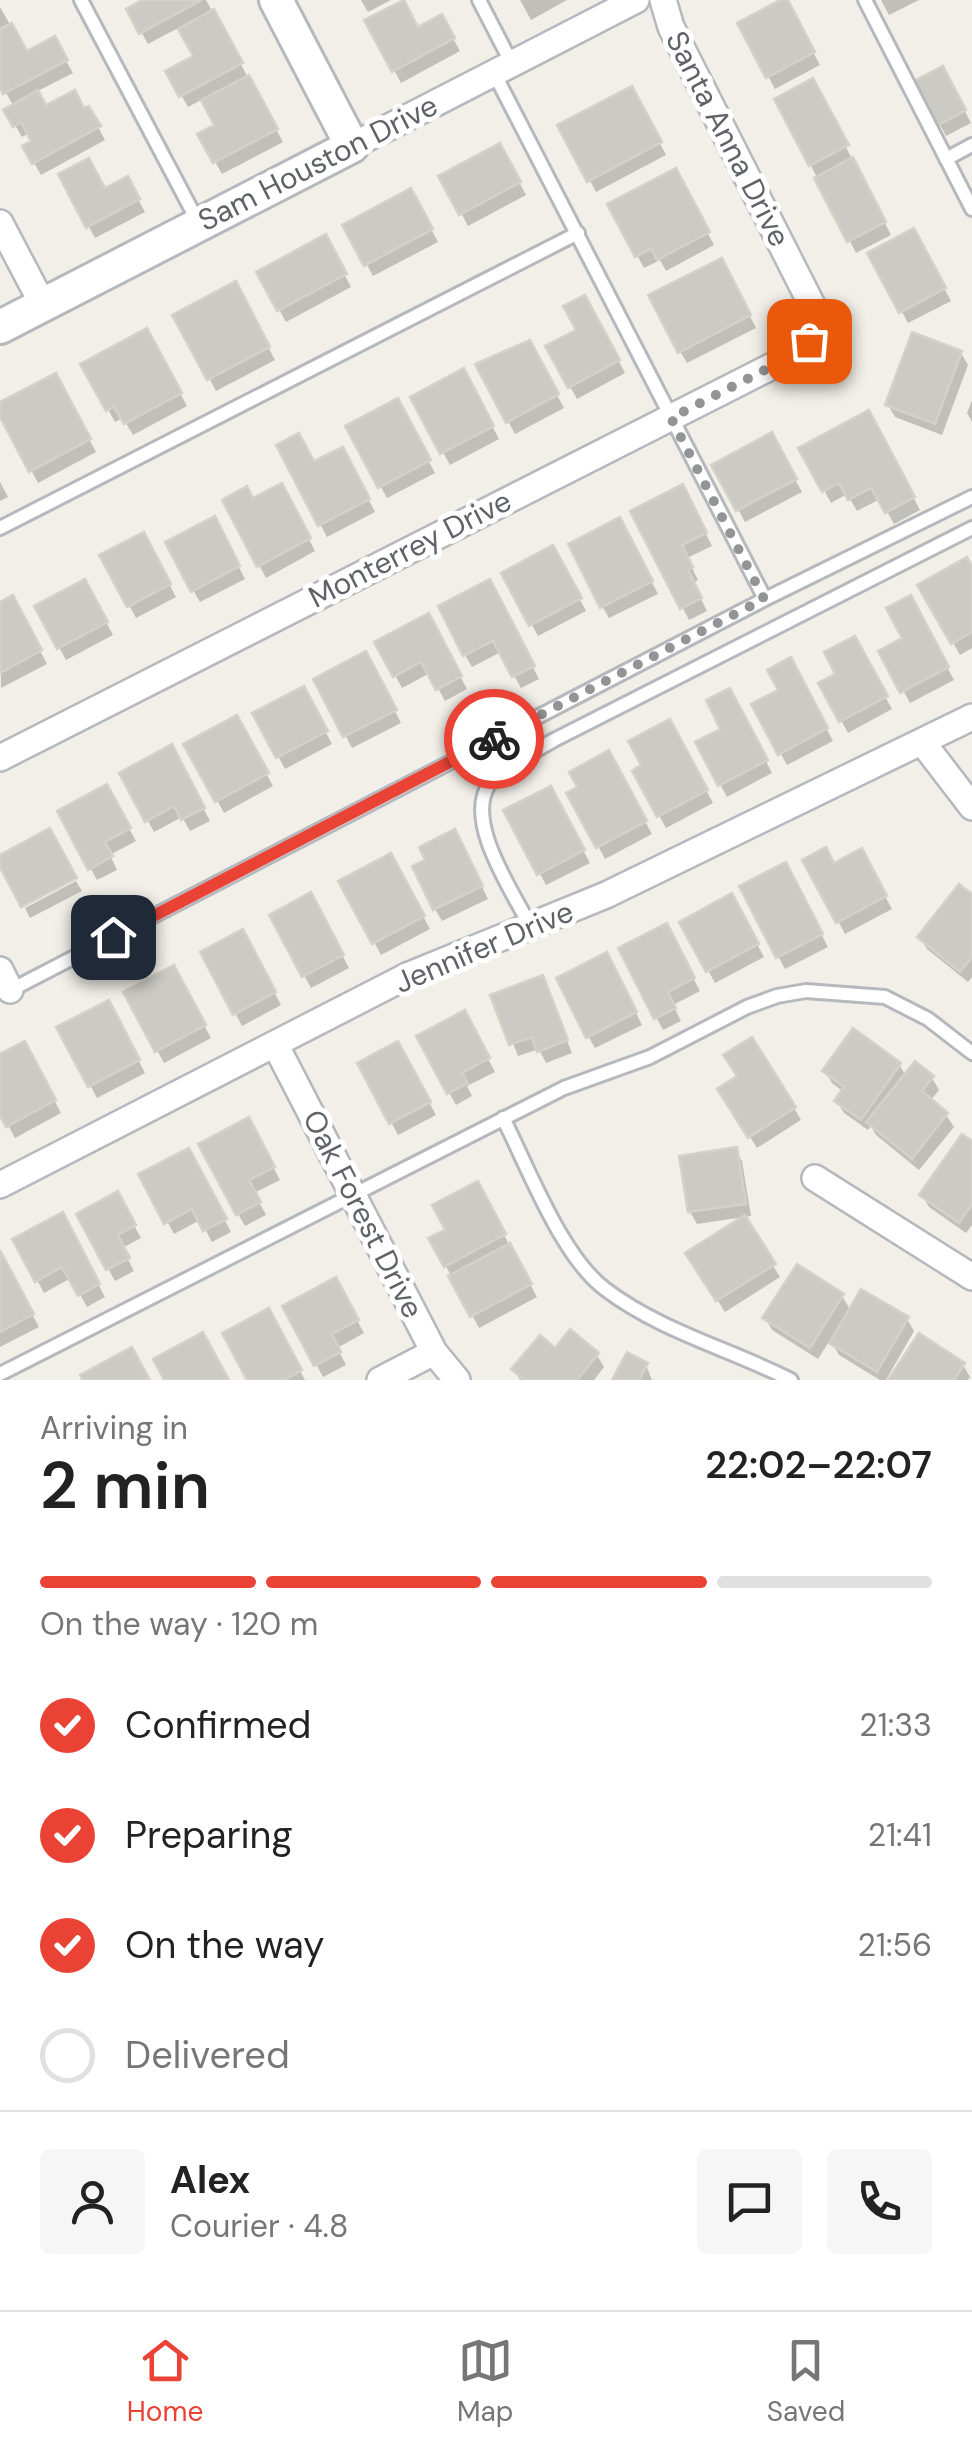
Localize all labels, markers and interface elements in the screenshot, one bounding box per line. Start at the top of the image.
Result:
street label: Santa Anna Drive [657,24,800,253]
street label: Sam Houston Drive [191,85,444,240]
pin [767,299,852,384]
icon: bag [782,314,837,369]
street label: Monterrey Drive [302,481,518,616]
courier [444,689,544,789]
icon: bike [467,712,522,767]
street label: Jennifer Drive [389,891,579,1002]
pin [71,895,156,980]
icon: home [86,910,141,965]
street label: Oak Forest Drive [294,1103,433,1324]
text: Arriving in [40,1407,188,1449]
text: 22:02–22:07 [705,1440,932,1490]
text: 2 min [40,1444,210,1528]
text: On the way · 120 m [40,1603,318,1645]
icon: check [40,1698,95,1753]
text: Confirmed [125,1700,311,1750]
text: 21:33 [859,1704,932,1746]
icon: check [40,1808,95,1863]
text: Preparing [125,1810,293,1860]
text: 21:41 [868,1814,932,1856]
icon: check [40,1918,95,1973]
text: On the way [125,1920,324,1970]
text: 21:56 [858,1924,932,1966]
text: Delivered [125,2030,290,2080]
button: person [40,2149,145,2254]
button: chat [697,2149,802,2254]
button: phone [827,2149,932,2254]
text: Alex [170,2155,250,2205]
text: Courier · 4.8 [170,2205,348,2247]
tab: Home [127,2333,203,2430]
tab: Map [457,2333,513,2430]
tab: Saved [767,2333,845,2430]

